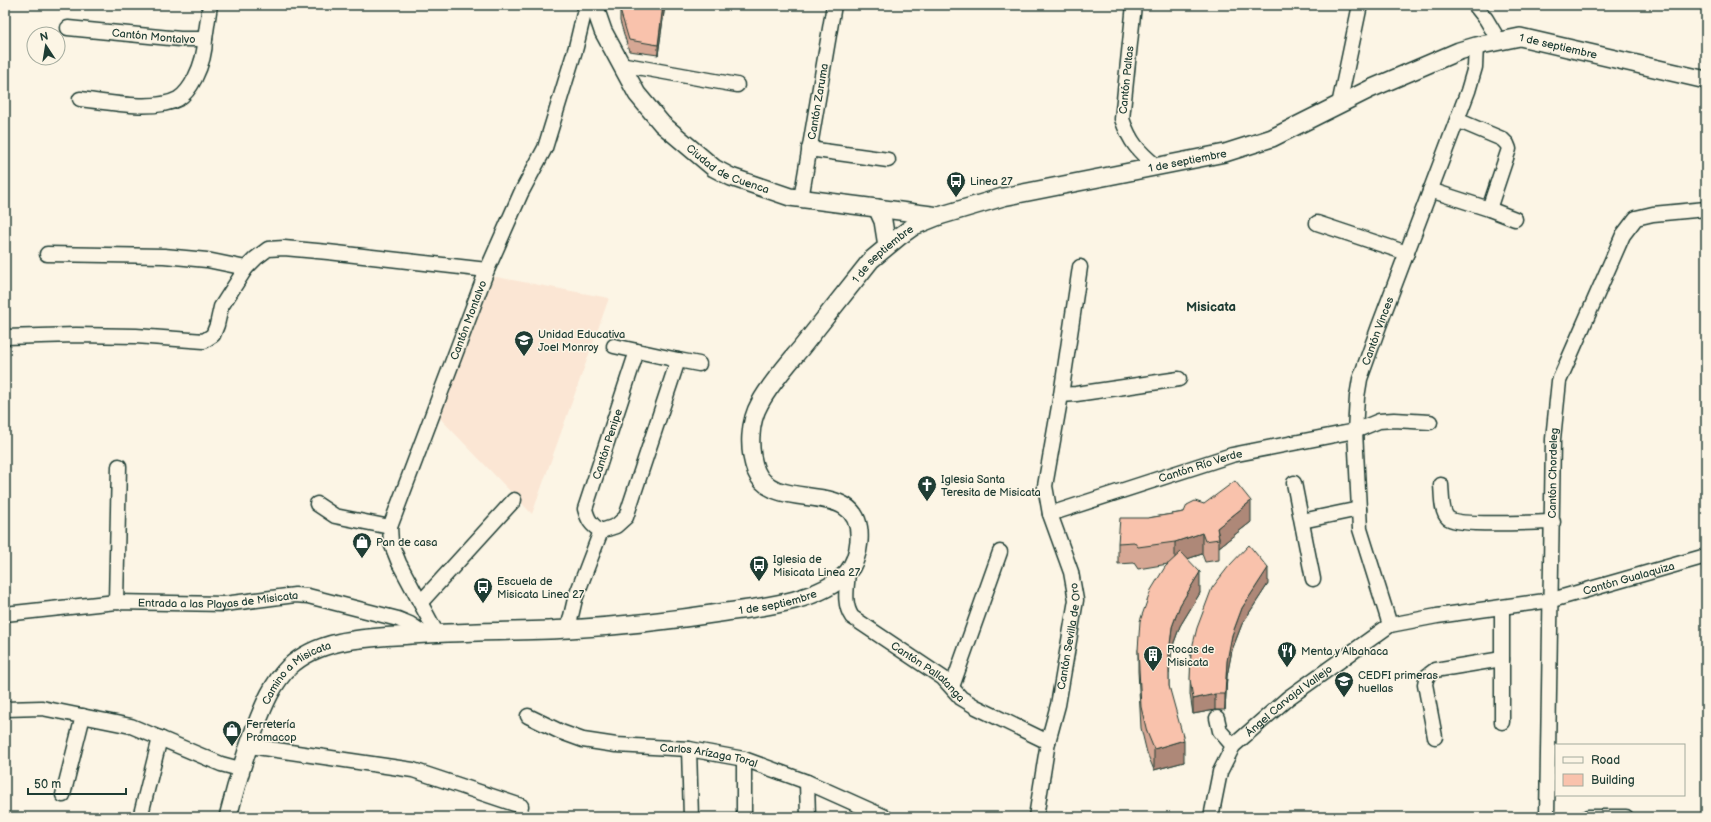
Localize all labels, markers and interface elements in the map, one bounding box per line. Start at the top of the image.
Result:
north arrow [26,26,66,66]
street label: Cantón Montalvo [111,26,195,46]
text: N [39,29,49,44]
street label: 1 de septiembre [1518,31,1599,62]
street label: Cantón Paltas [1116,45,1137,115]
street label: Cantón Zaruma [805,62,831,141]
street label: Ciudad de Cuenca [684,142,771,196]
street label: 1 de septiembre [1147,147,1228,175]
bus stop icon: Linea 27 [945,170,967,198]
place label: Linea 27 [970,175,1013,188]
street label: 1 de septiembre [849,222,916,286]
street label: Cantón Montalvo [448,279,489,362]
street label: Cantón Vinces [1359,295,1397,367]
district label: Misicata [1186,299,1236,315]
place label: Unidad Educativa Joel Monroy [538,328,625,354]
school or university icon: Unidad Educativa Joel Monroy [513,329,535,357]
street label: Cantón Penipe [590,407,625,481]
street label: Cantón Chordeleg [1546,427,1561,519]
street label: Cantón Río Verde [1157,447,1244,485]
place label: Iglesia Santa Teresita de Misicata [941,473,1041,499]
church icon: Iglesia Santa Teresita de Misicata [916,474,938,502]
shop icon: Pan de casa [351,531,373,559]
place label: Pan de casa [376,536,437,549]
place label: Iglesia de Misicata Linea 27 [773,553,861,579]
bus stop icon: Iglesia de Misicata Linea 27 [748,554,770,582]
street label: Cantón Gualaquiza [1581,559,1676,598]
place label: Escuela de Misicata Linea 27 [497,575,585,601]
bus stop icon: Escuela de Misicata Linea 27 [472,576,494,604]
street label: Cantón Sevilla de Oro [1055,582,1083,691]
street label: 1 de septiembre [738,587,819,617]
street label: Entrada a las Playas de Misicata [138,589,299,611]
street label: Camino a Misicata [259,639,333,707]
street label: Cantón Pallatanga [888,639,967,705]
restaurant icon: Menta y Albahaca [1276,640,1298,668]
place label: Rocas de Misicata [1167,643,1215,669]
building icon: Rocas de Misicata [1142,644,1164,672]
place label: Menta y Albahaca [1301,645,1388,658]
street label: Ángel Carvajal Vallejo [1242,662,1335,739]
place label: CEDFI primeras huellas [1358,669,1439,695]
school or university icon: CEDFI primeras huellas [1333,670,1355,698]
place label: Ferretería Promacop [246,718,297,744]
shop icon: Ferretería Promacop [221,719,243,747]
street label: Carlos Arízaga Toral [659,741,759,770]
legend [1555,744,1685,796]
text: Road [1591,753,1620,768]
scale bar [28,770,126,796]
text: Building [1591,773,1635,788]
text: 50 m [34,777,61,792]

